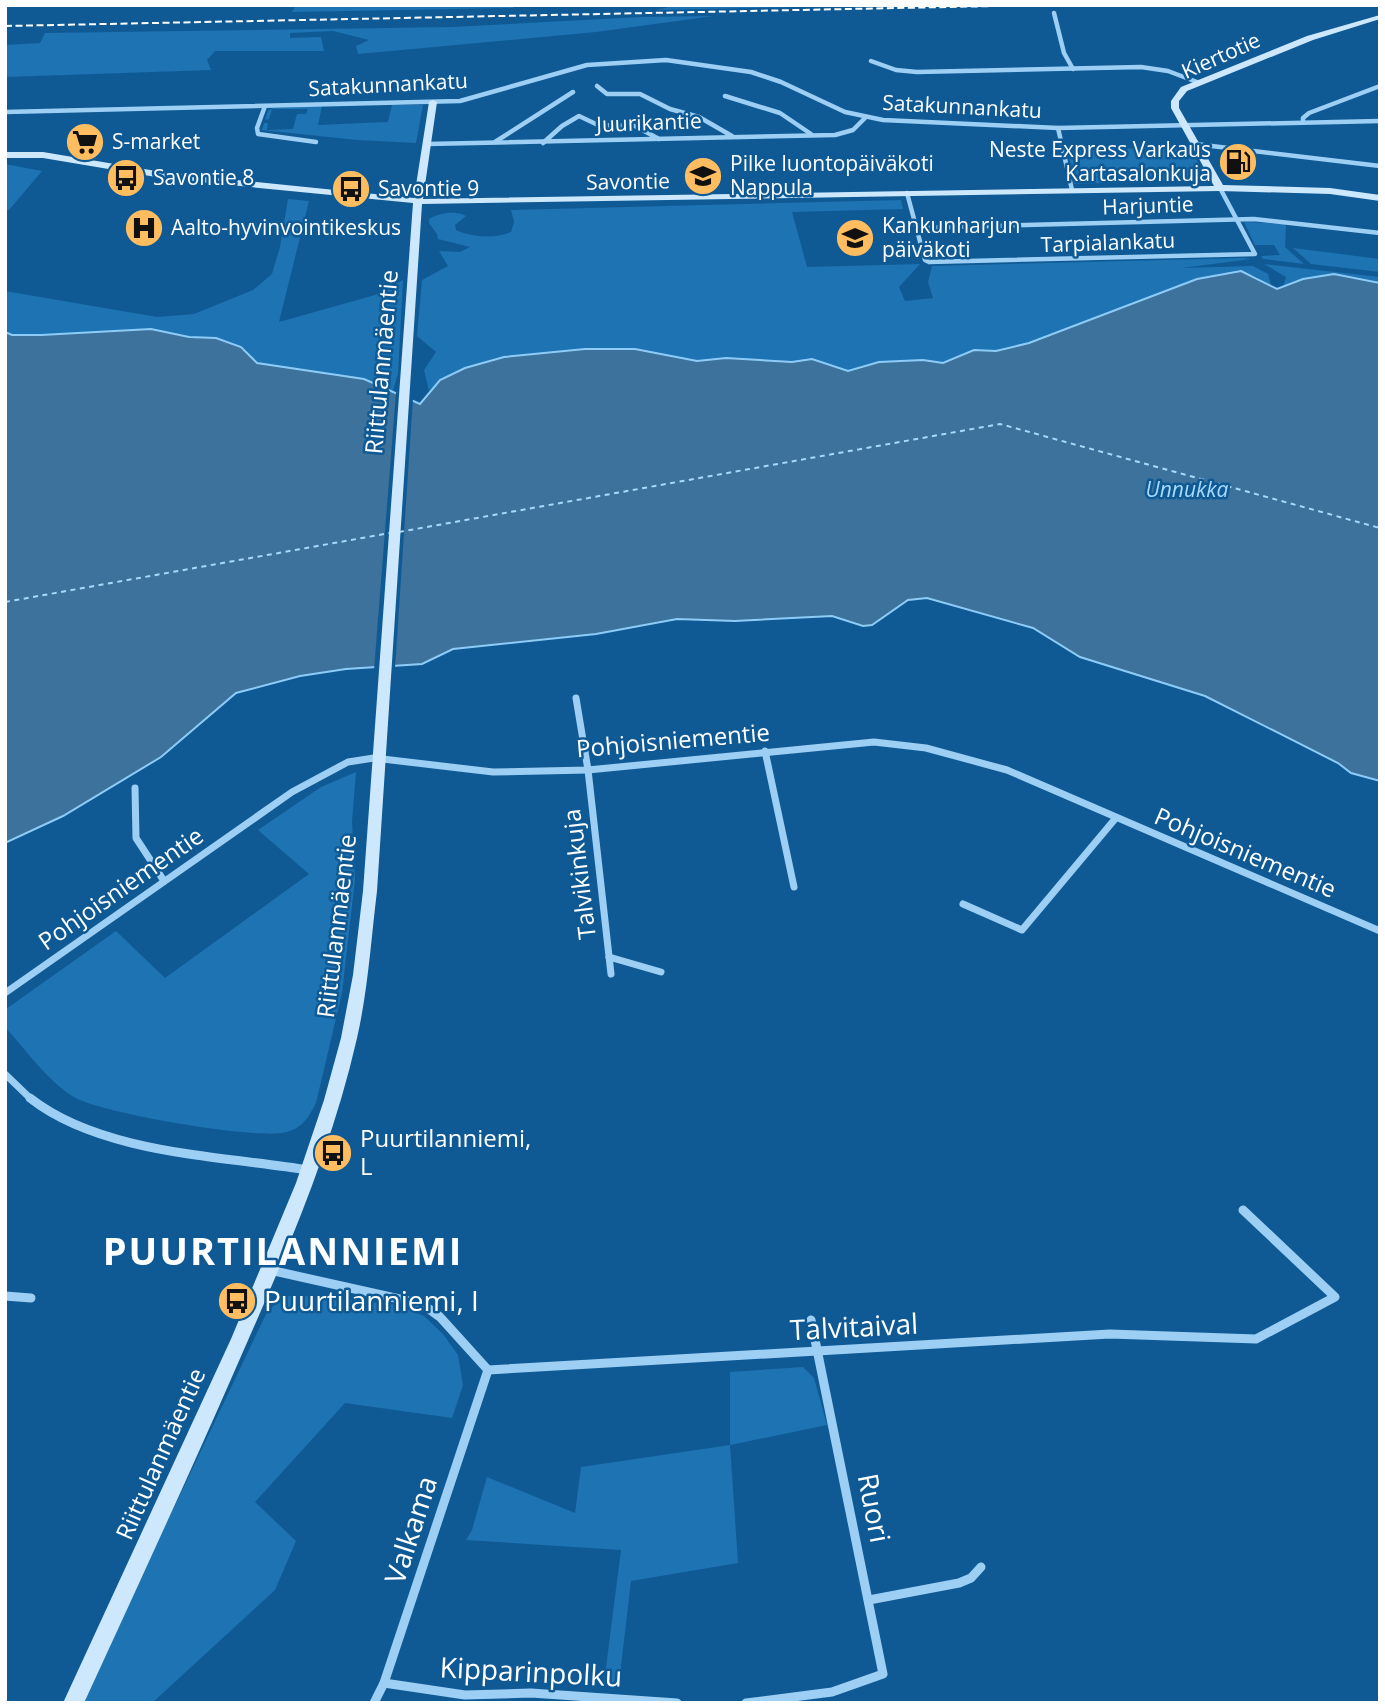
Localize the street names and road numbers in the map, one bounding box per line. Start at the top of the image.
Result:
street label: Kiertotie [1177,25,1264,85]
street label: Satakunnankatu [308,66,468,102]
street label: Satakunnankatu [882,88,1042,124]
street label: Juurikantie [594,106,702,138]
street label: Savontie [586,166,670,196]
street label: Harjuntie [1102,189,1194,221]
street label: Tarpialankatu [1040,226,1176,258]
street label: Riittulanmäentie [356,268,405,455]
street label: Pohjoisniementie [575,715,771,764]
street label: Pohjoisniementie [1150,798,1341,905]
street label: Talvikinkuja [554,807,603,941]
street label: Pohjoisniementie [31,819,209,957]
street label: Riittulanmäentie [308,832,363,1019]
street label: Talvitaival [789,1304,919,1348]
street label: Riittulanmäentie [107,1362,212,1544]
street label: Ruori [850,1470,900,1546]
street label: Valkama [375,1471,445,1588]
street label: Kipparinpolku [439,1647,623,1695]

